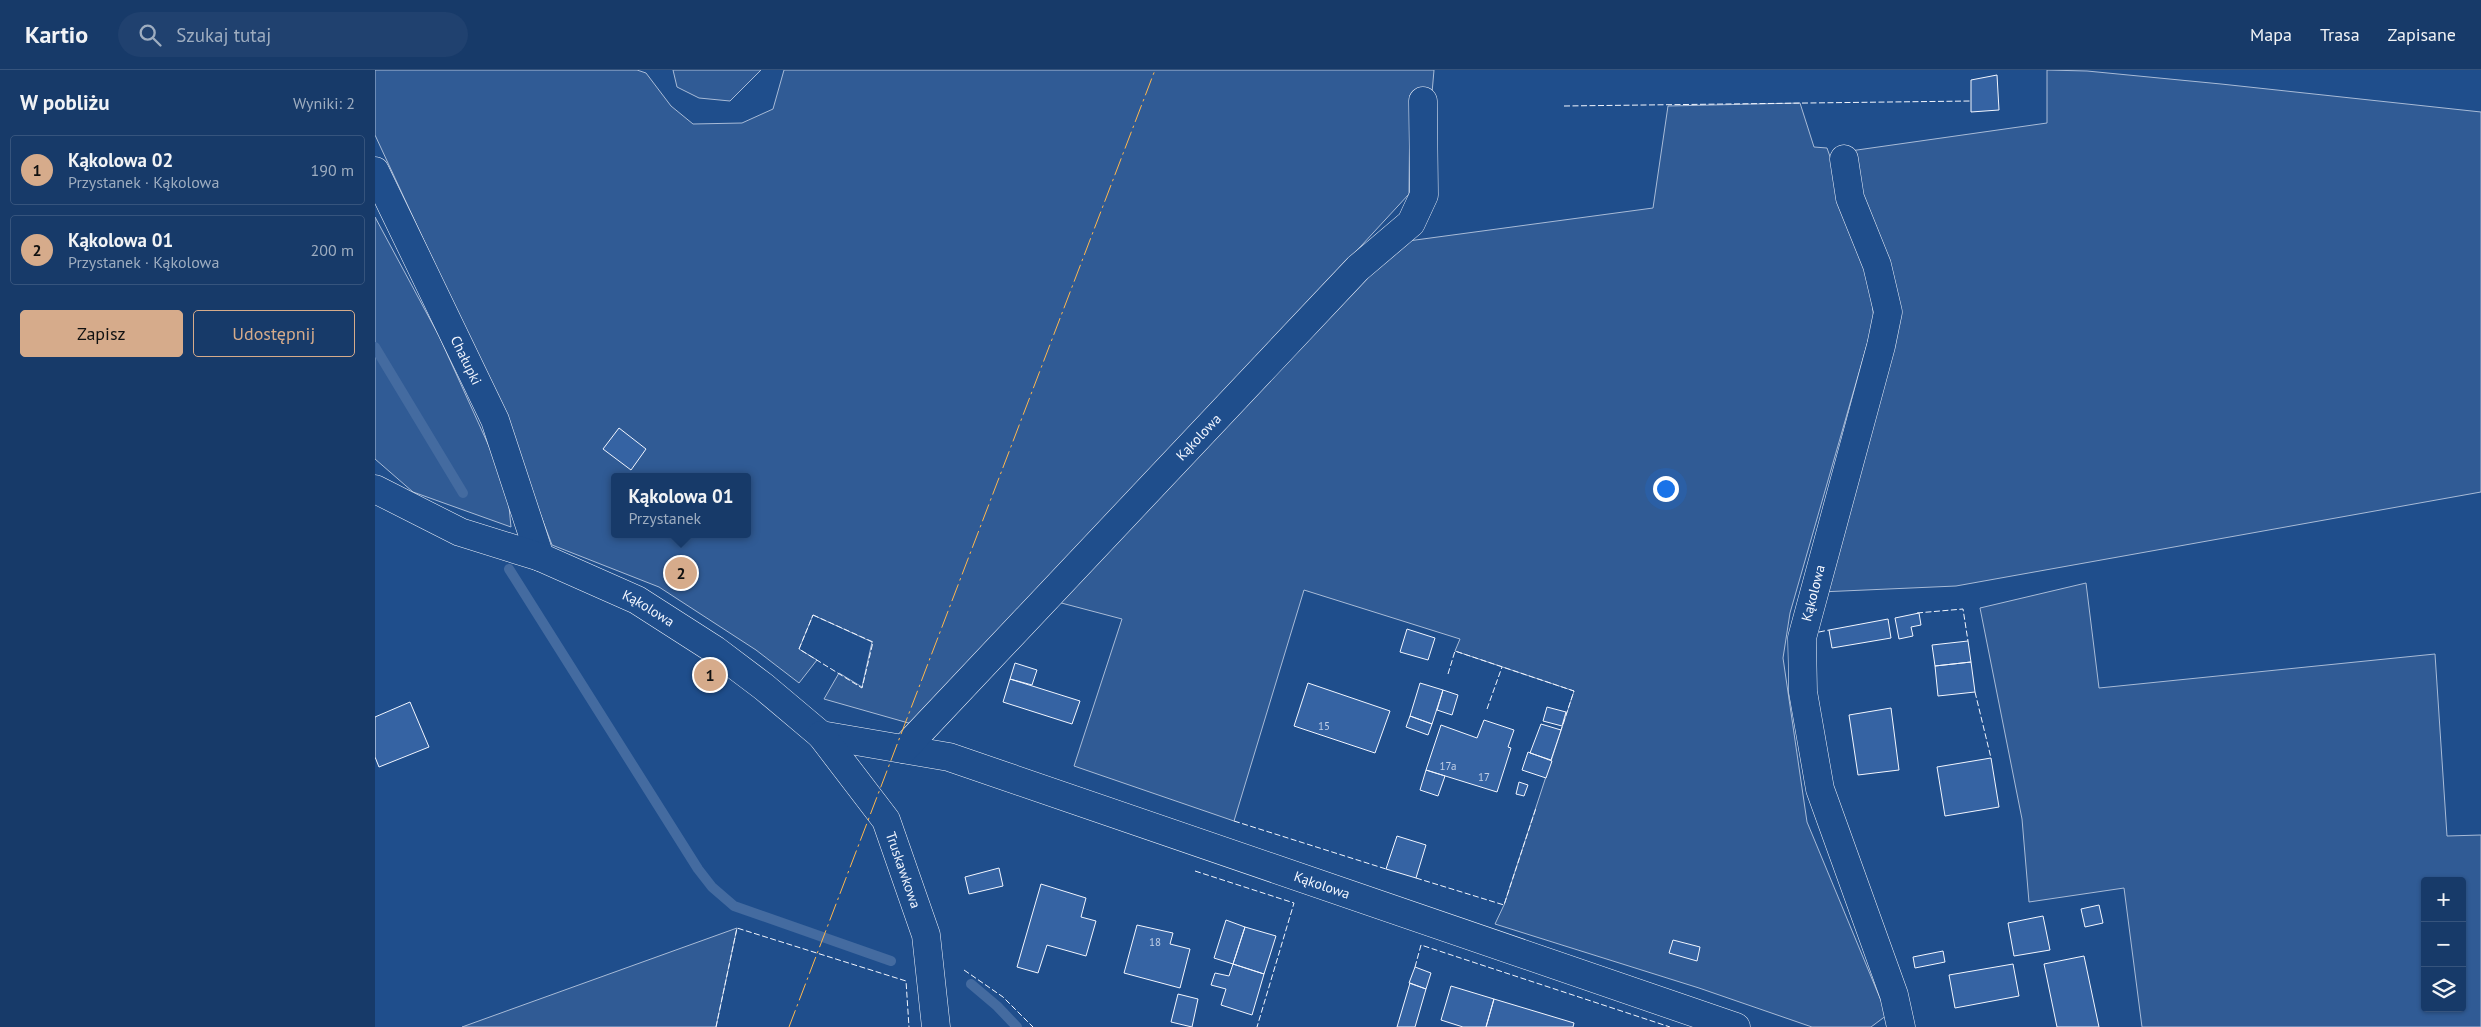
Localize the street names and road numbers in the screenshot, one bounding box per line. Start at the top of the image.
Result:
street label: Chałupki [447,333,486,388]
street label: Kąkolowa [1172,410,1225,464]
street label: Kąkolowa [1797,563,1829,623]
street label: Kąkolowa [620,586,678,631]
street label: Truskawkowa [882,829,925,911]
street label: Kąkolowa [1292,867,1352,903]

